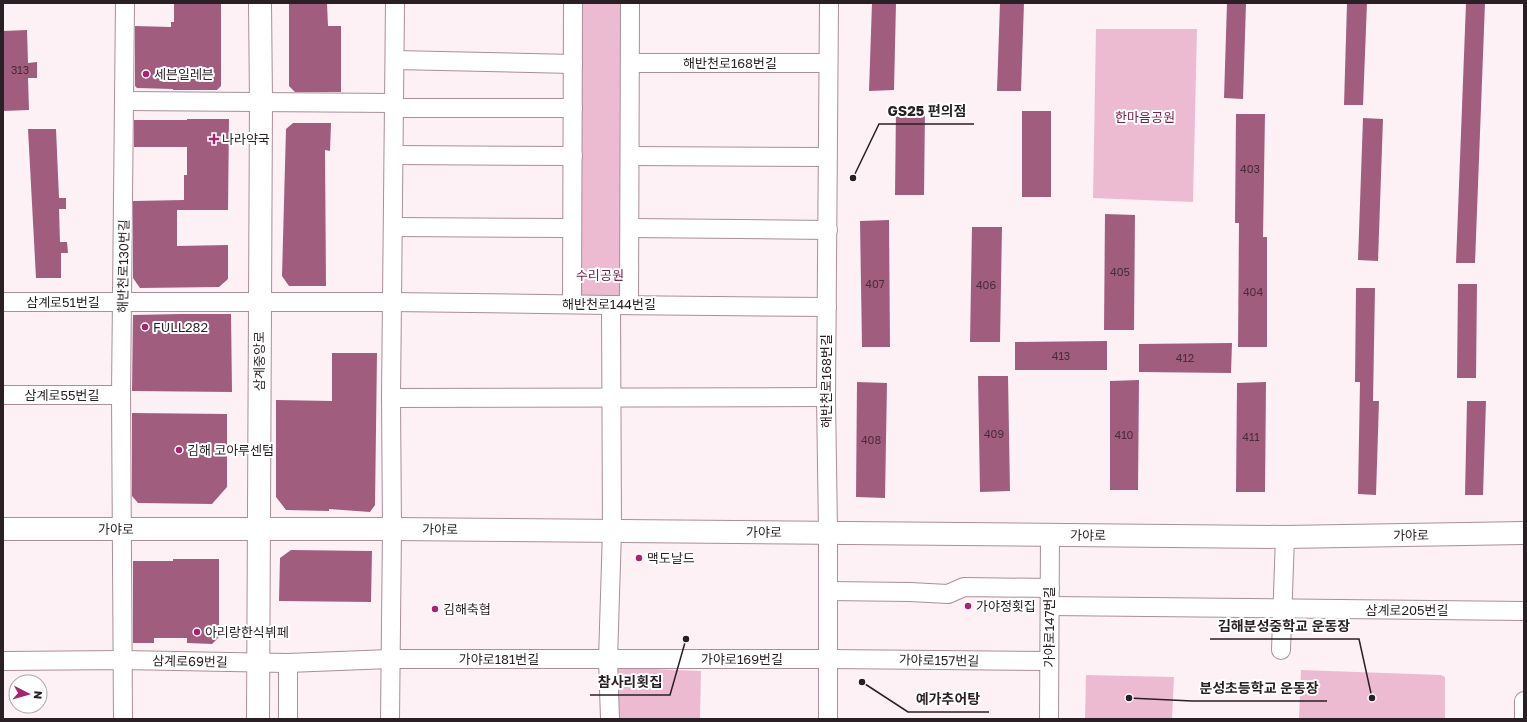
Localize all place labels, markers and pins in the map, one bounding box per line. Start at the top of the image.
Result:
place label: 세븐일레븐 [154,66,214,82]
marker: 세븐일레븐 [141,69,151,79]
callout: GS25 편의점 [879,98,974,124]
place label: 나라약국 [222,131,270,147]
marker: 나라약국 [209,134,219,144]
place label: FULL282 [153,319,208,335]
marker: FULL282 [140,322,150,332]
place label: 김해 코아루센텀 [187,442,274,458]
marker: 김해 코아루센텀 [174,445,184,455]
place label: 맥도날드 [647,550,695,566]
marker: 맥도날드 [634,553,644,563]
place label: 가야정횟집 [976,598,1036,614]
place label: 김해축협 [443,601,491,617]
marker: 가야정횟집 [963,601,973,611]
marker: 김해축협 [430,604,440,614]
callout: 김해분성중학교 운동장 [1210,613,1359,639]
place label: 아리랑한식뷔페 [205,624,289,640]
marker: 아리랑한식뷔페 [192,627,202,637]
callout: 참사리횟집 [590,669,670,695]
callout: 분성초등학교 운동장 [1192,675,1327,701]
callout: 예가추어탕 [908,686,989,712]

